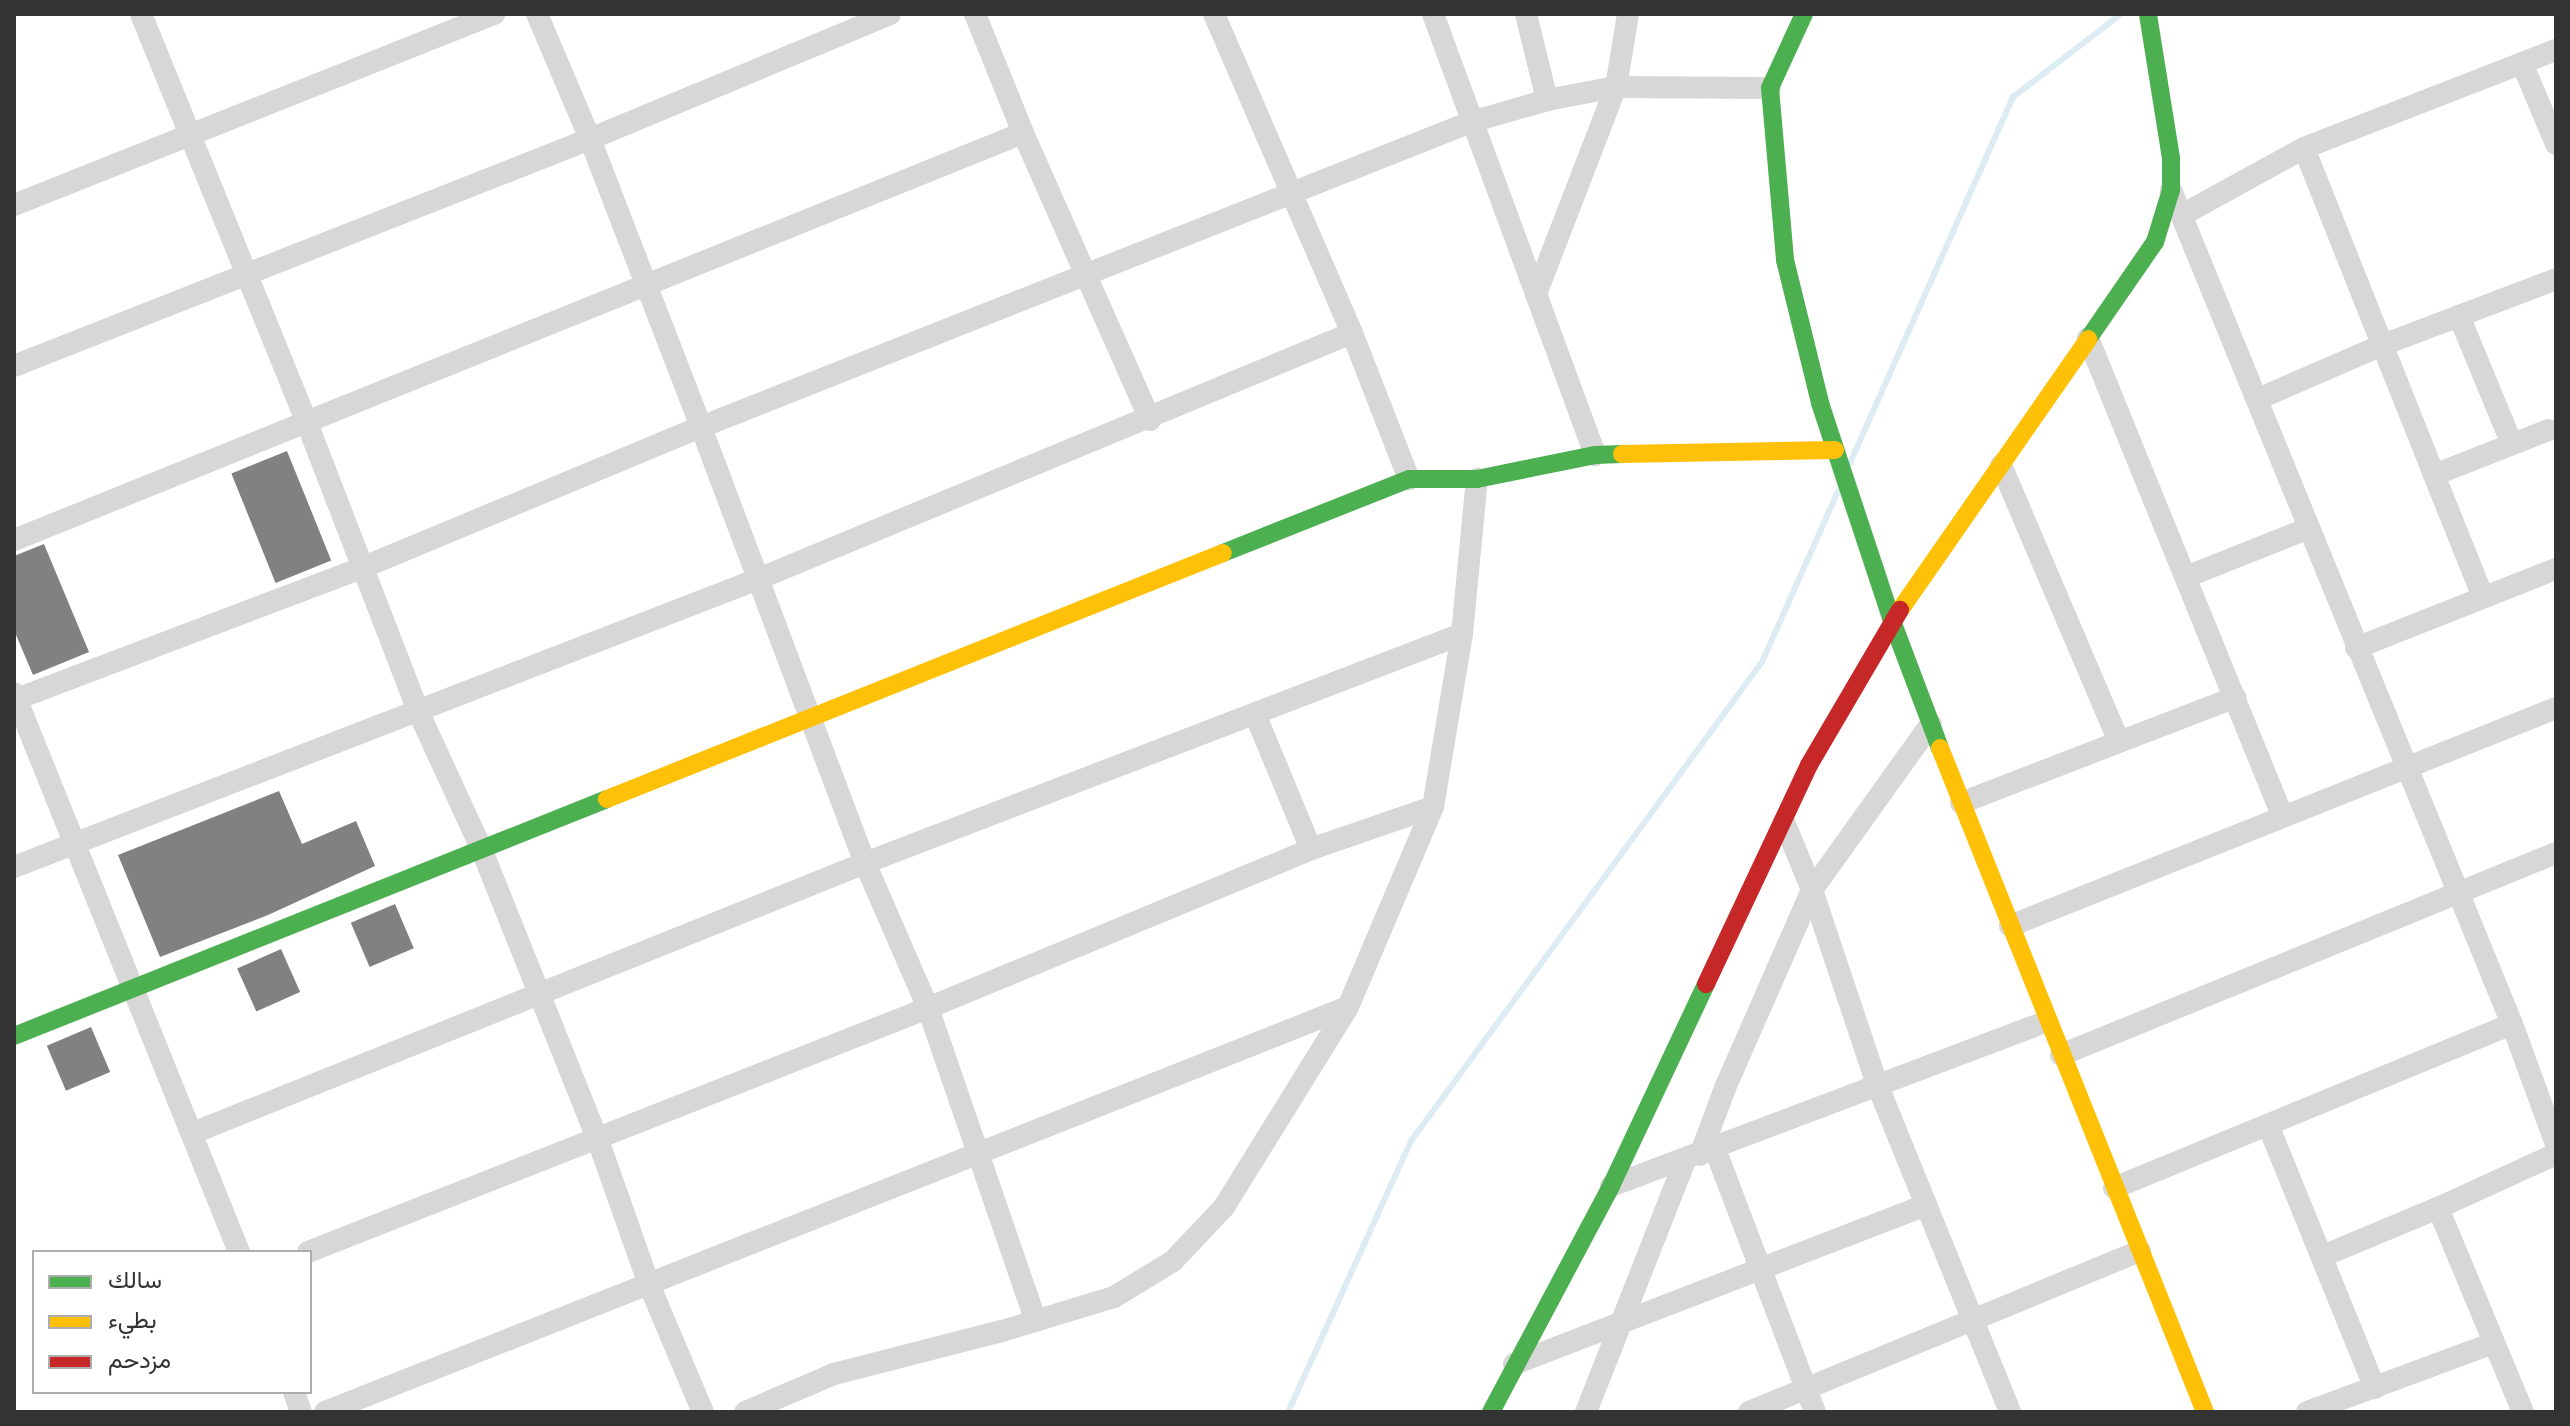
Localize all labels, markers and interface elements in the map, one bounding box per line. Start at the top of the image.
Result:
legend [32,1250,312,1394]
text: سالك [108,1266,162,1295]
text: بطيء [108,1306,157,1335]
text: مزدحم [108,1346,171,1375]

